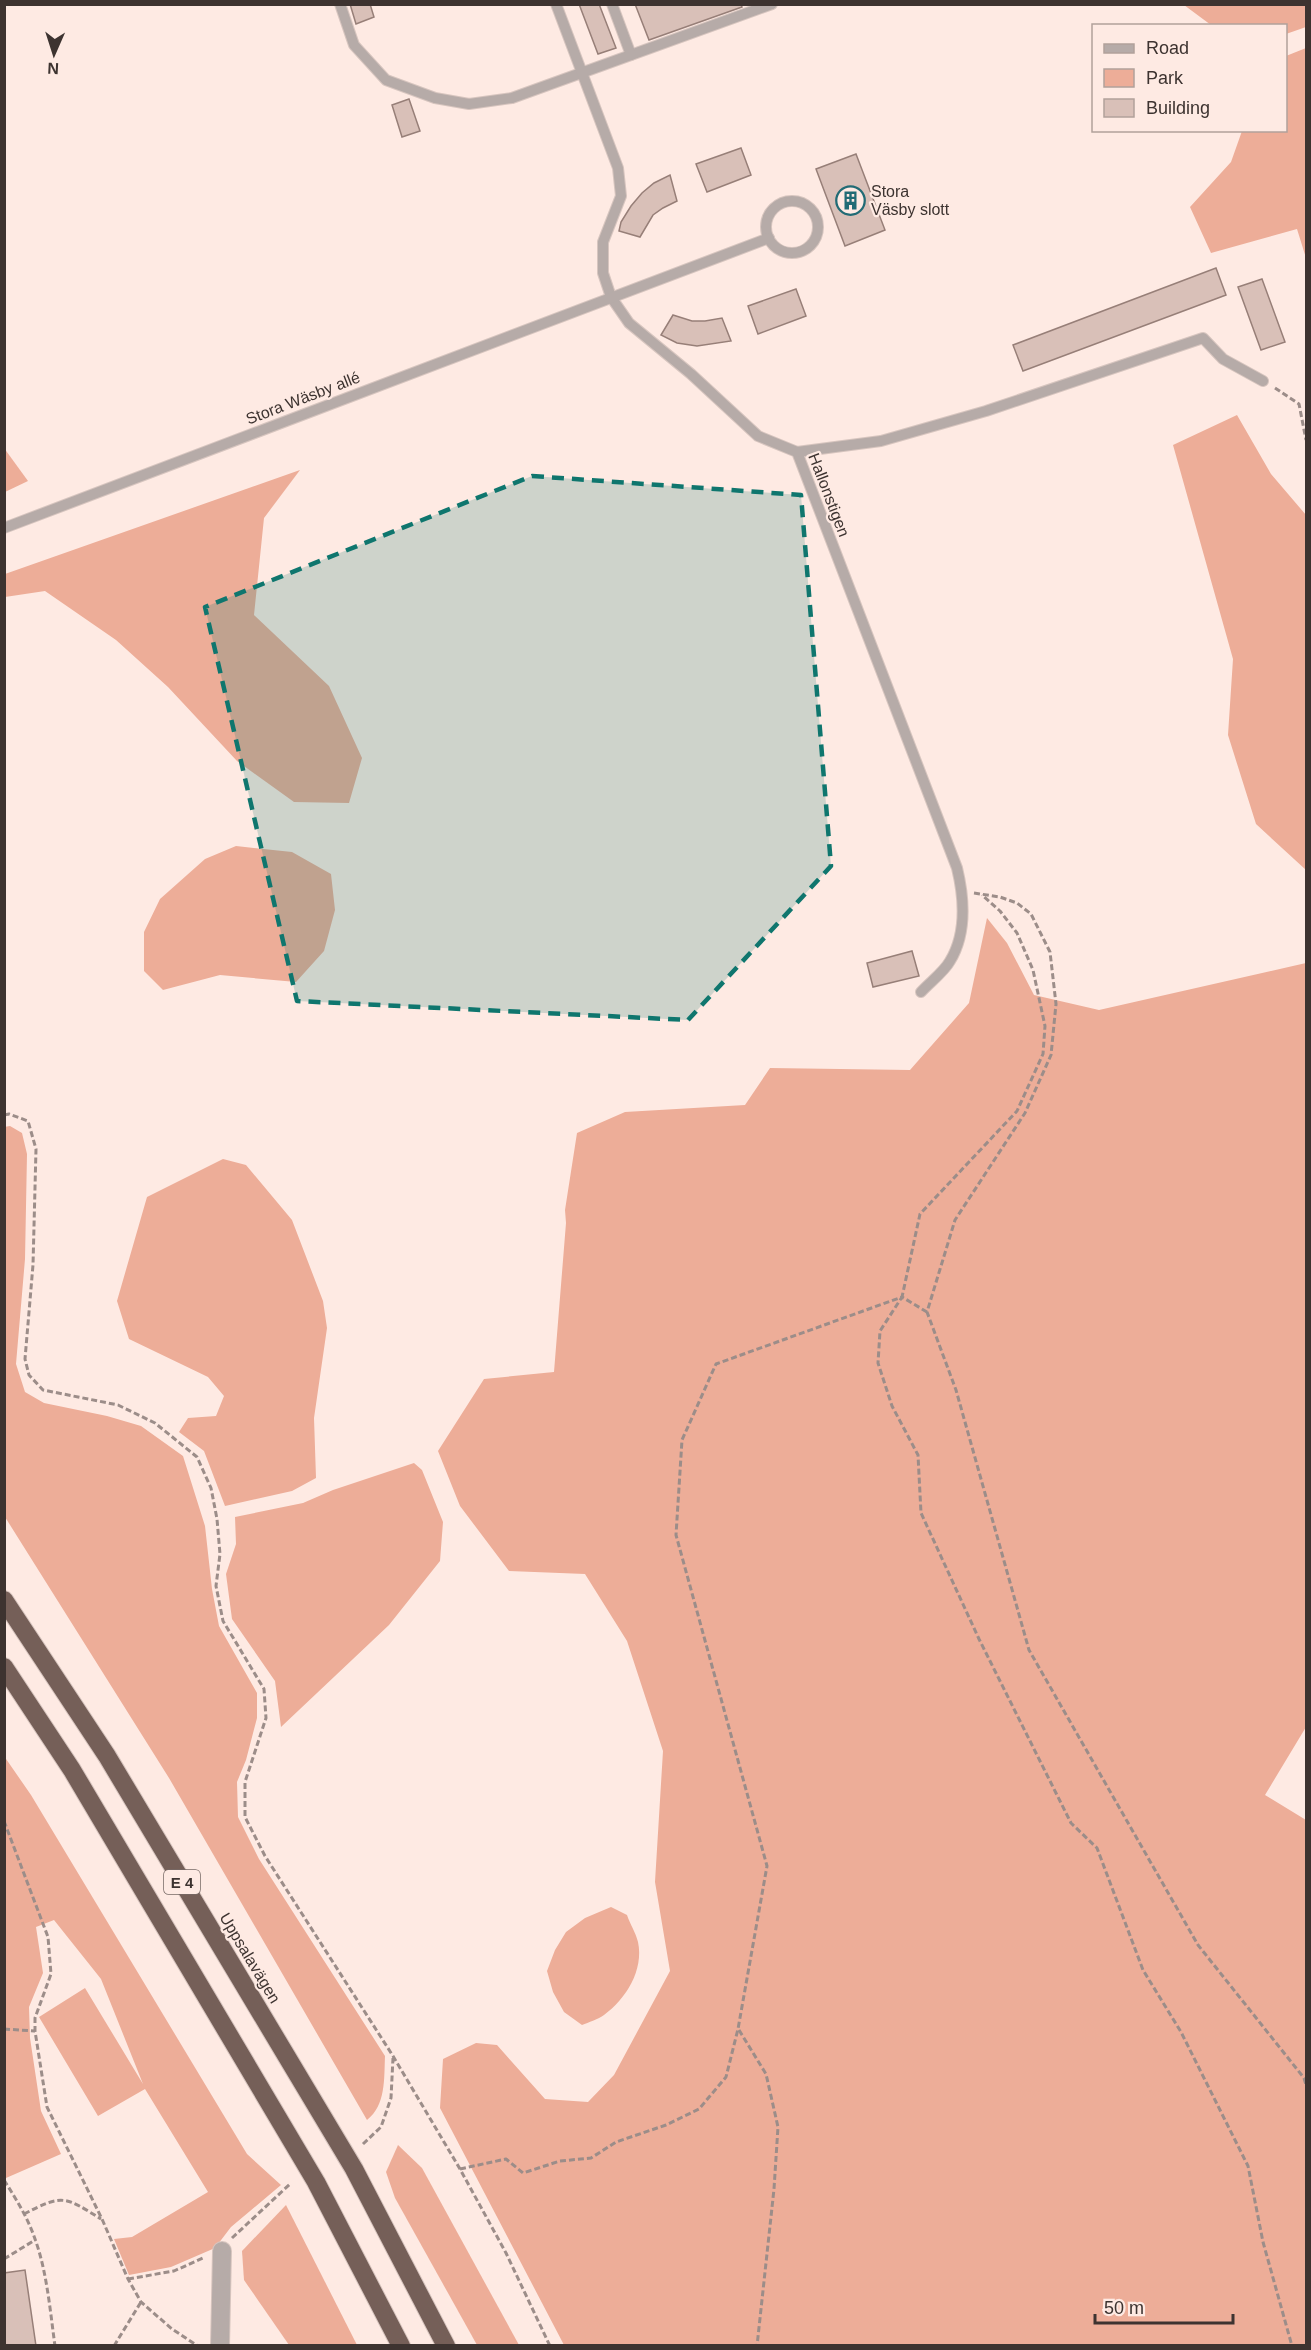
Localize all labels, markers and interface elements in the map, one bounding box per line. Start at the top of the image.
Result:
north arrow [24,24,84,84]
legend [1092,24,1287,132]
text: Road [1146,38,1189,58]
text: N [47,60,59,77]
text: Park [1146,68,1184,88]
text: Building [1146,98,1210,118]
place label: Stora Väsby slott [871,183,950,218]
building icon: Stora Väsby slott [834,184,866,216]
street label: Stora Wäsby allé [244,368,363,428]
street label: Hallonstigen [805,451,853,539]
road number: E 4 [164,1870,200,1894]
street label: Uppsalavägen [216,1910,284,2006]
scale bar [1095,2287,1233,2325]
text: 50 m [1104,2298,1144,2318]

